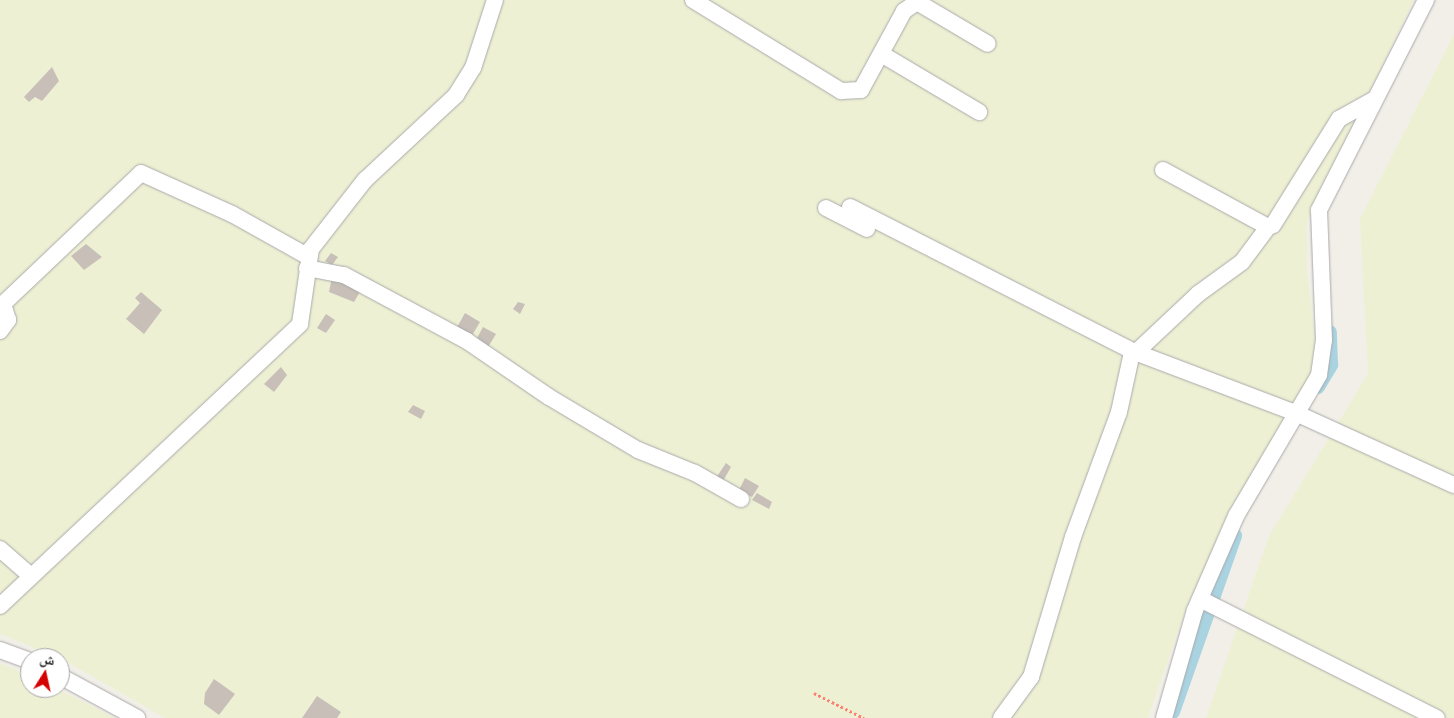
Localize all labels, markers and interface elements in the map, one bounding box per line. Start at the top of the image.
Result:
north arrow [20,648,70,698]
text: ش [39,649,56,668]

